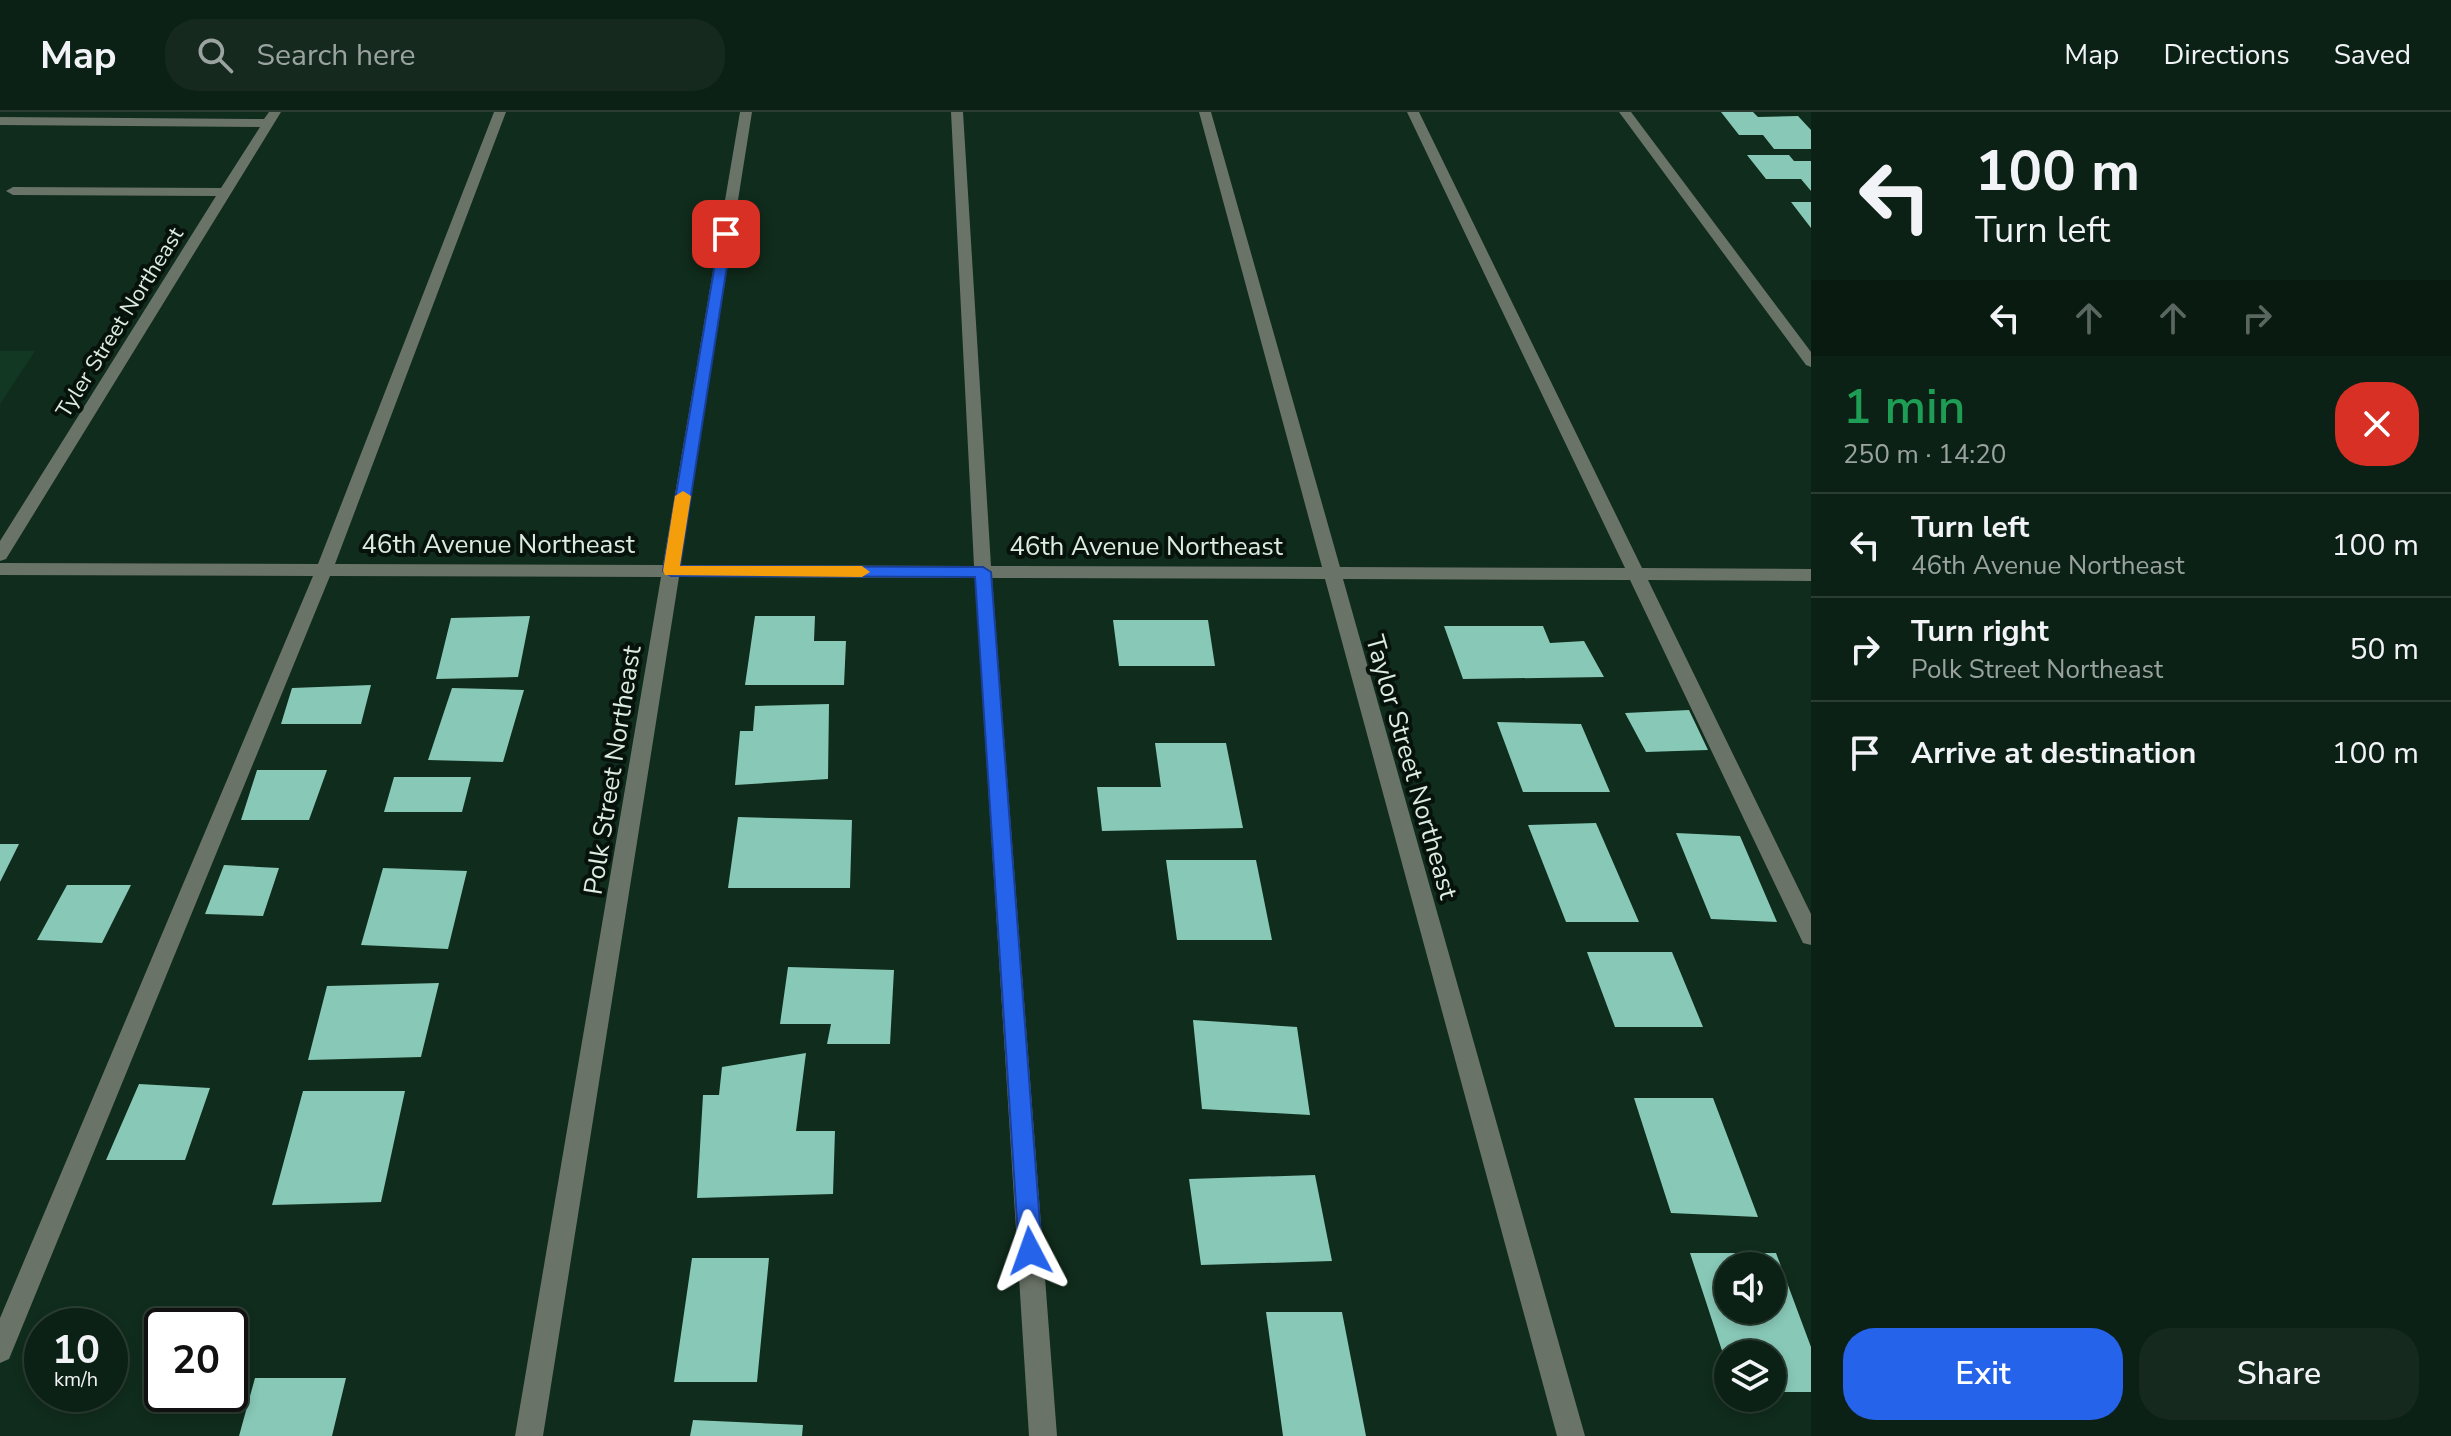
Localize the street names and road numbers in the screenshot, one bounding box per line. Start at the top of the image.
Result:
street label: Tyler Street Northeast [49,221,191,423]
street label: 46th Avenue Northeast [361,527,636,562]
street label: 46th Avenue Northeast [1009,529,1284,564]
street label: Taylor Street Northeast [1357,631,1466,904]
street label: Polk Street Northeast [575,642,650,897]

